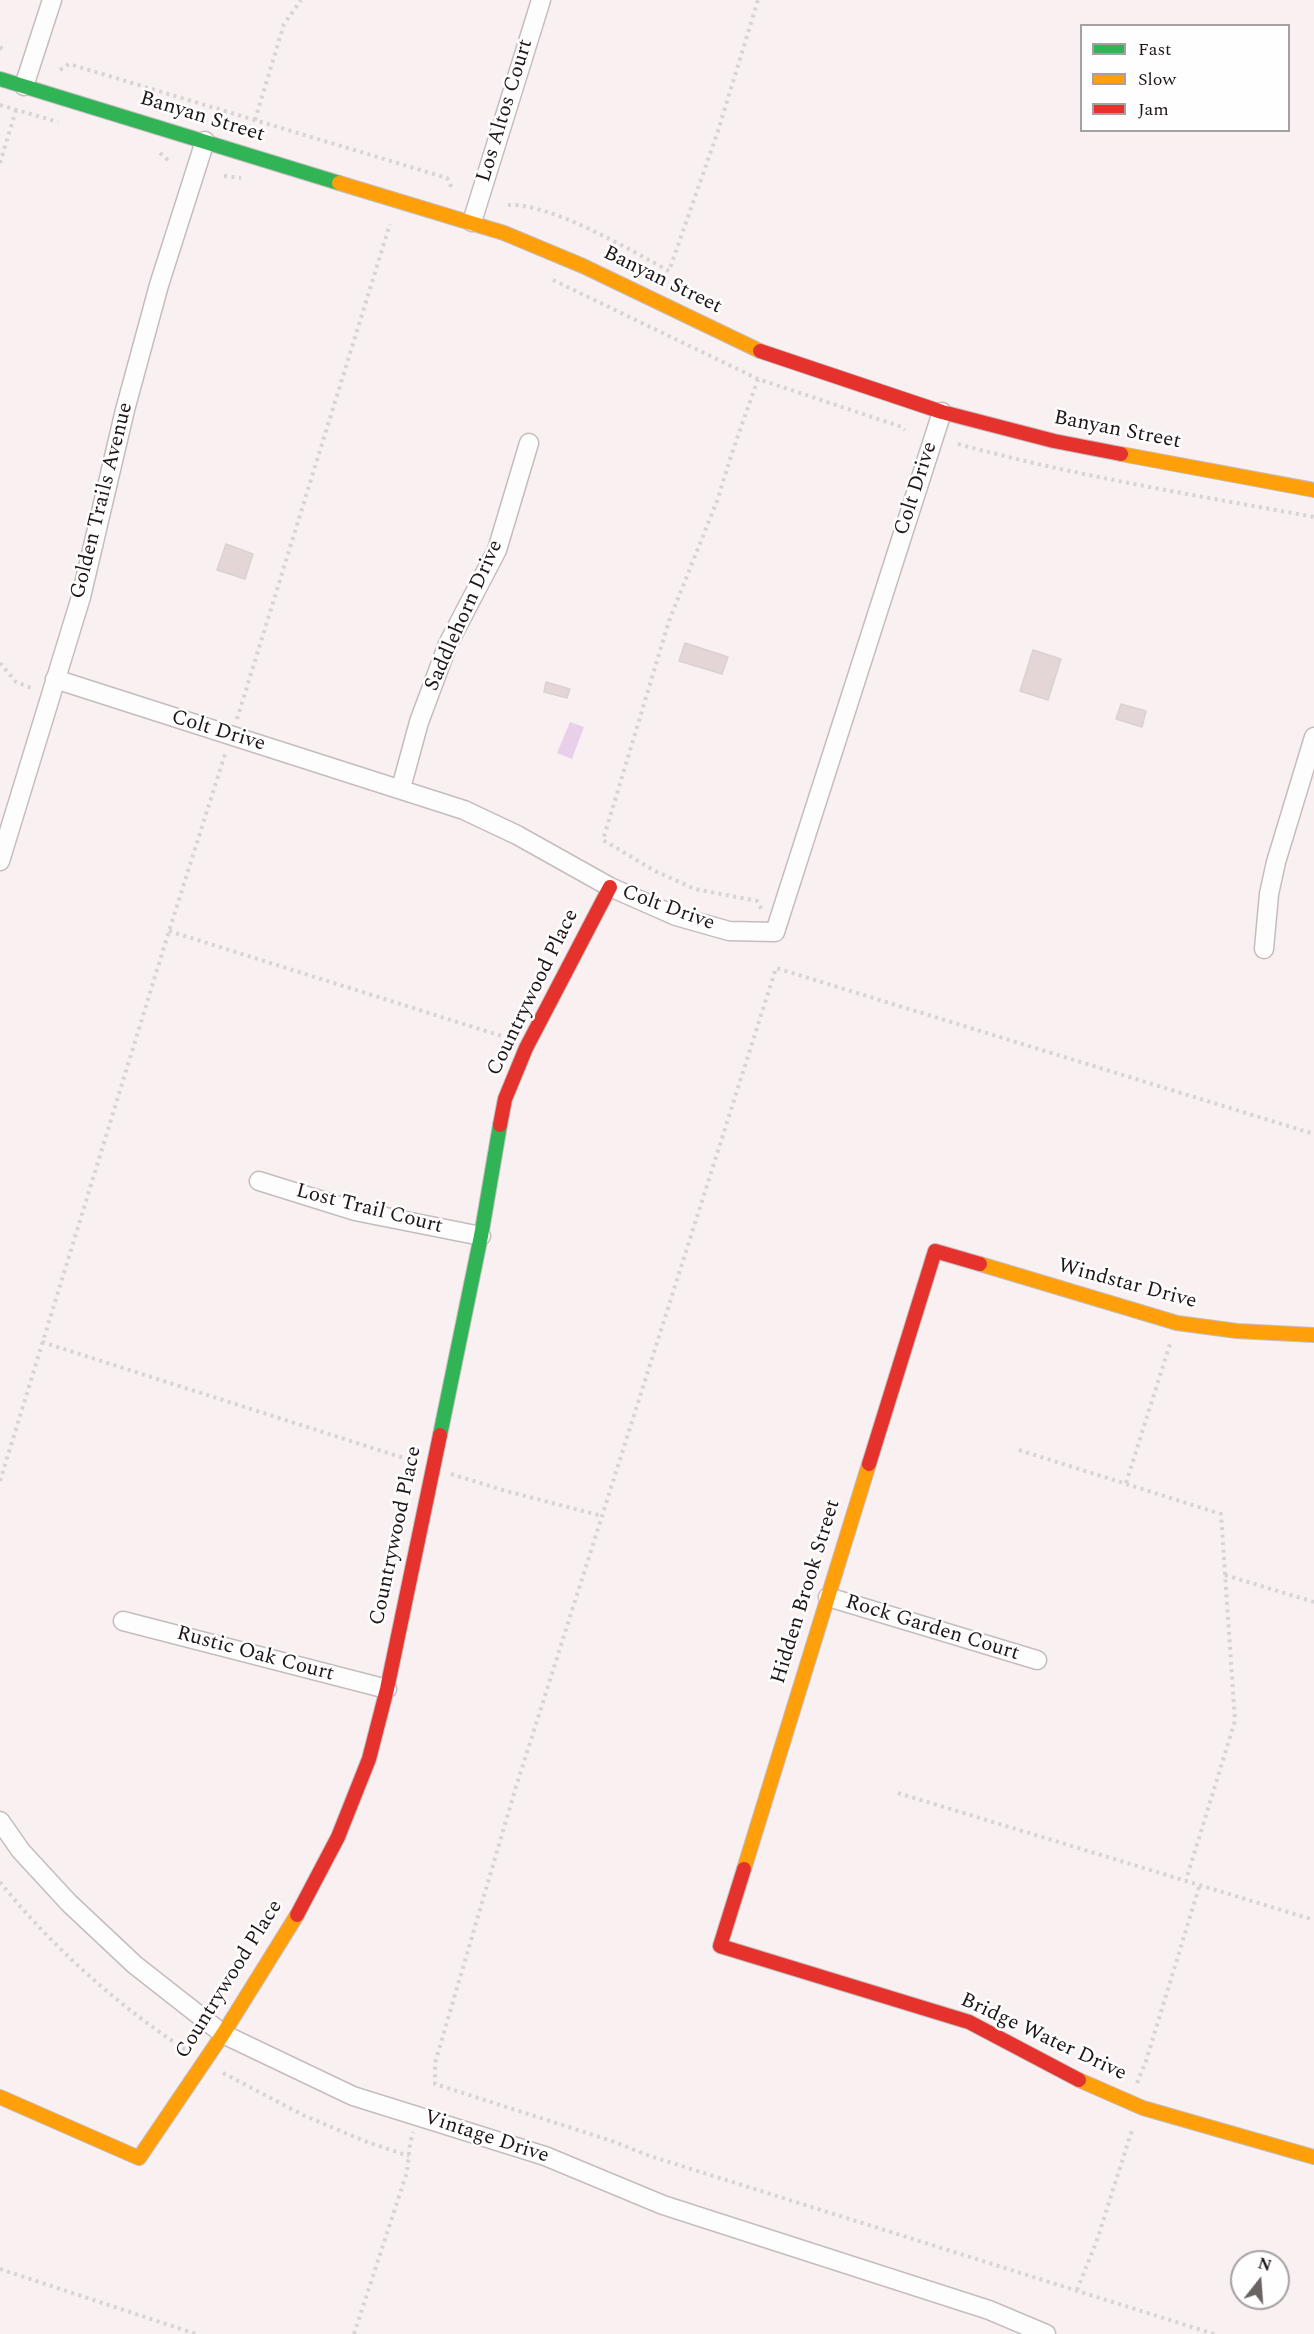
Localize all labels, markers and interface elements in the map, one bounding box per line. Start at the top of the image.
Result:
legend [1080,24,1290,132]
text: Fast [1138,36,1171,63]
street label: Los Altos Court [472,37,540,185]
text: Slow [1138,66,1176,93]
street label: Banyan Street [137,87,267,149]
text: Jam [1138,96,1169,123]
street label: Banyan Street [598,241,726,321]
street label: Golden Trails Avenue [66,400,140,602]
street label: Banyan Street [1051,406,1183,456]
street label: Colt Drive [890,439,944,539]
street label: Saddlehorn Drive [420,537,510,695]
street label: Colt Drive [168,706,268,758]
street label: Colt Drive [618,881,718,937]
street label: Countrywood Place [483,906,585,1080]
street label: Lost Trail Court [293,1180,445,1240]
street label: Windstar Drive [1055,1254,1199,1316]
street label: Countrywood Place [366,1444,428,1628]
street label: Hidden Brook Street [767,1497,847,1687]
street label: Rock Garden Court [842,1591,1022,1667]
street label: Rustic Oak Court [173,1622,337,1688]
street label: Countrywood Place [171,1896,289,2064]
street label: Bridge Water Drive [956,1989,1130,2087]
street label: Vintage Drive [420,2106,552,2170]
north arrow [1230,2250,1290,2310]
text: N [1255,2251,1274,2278]

